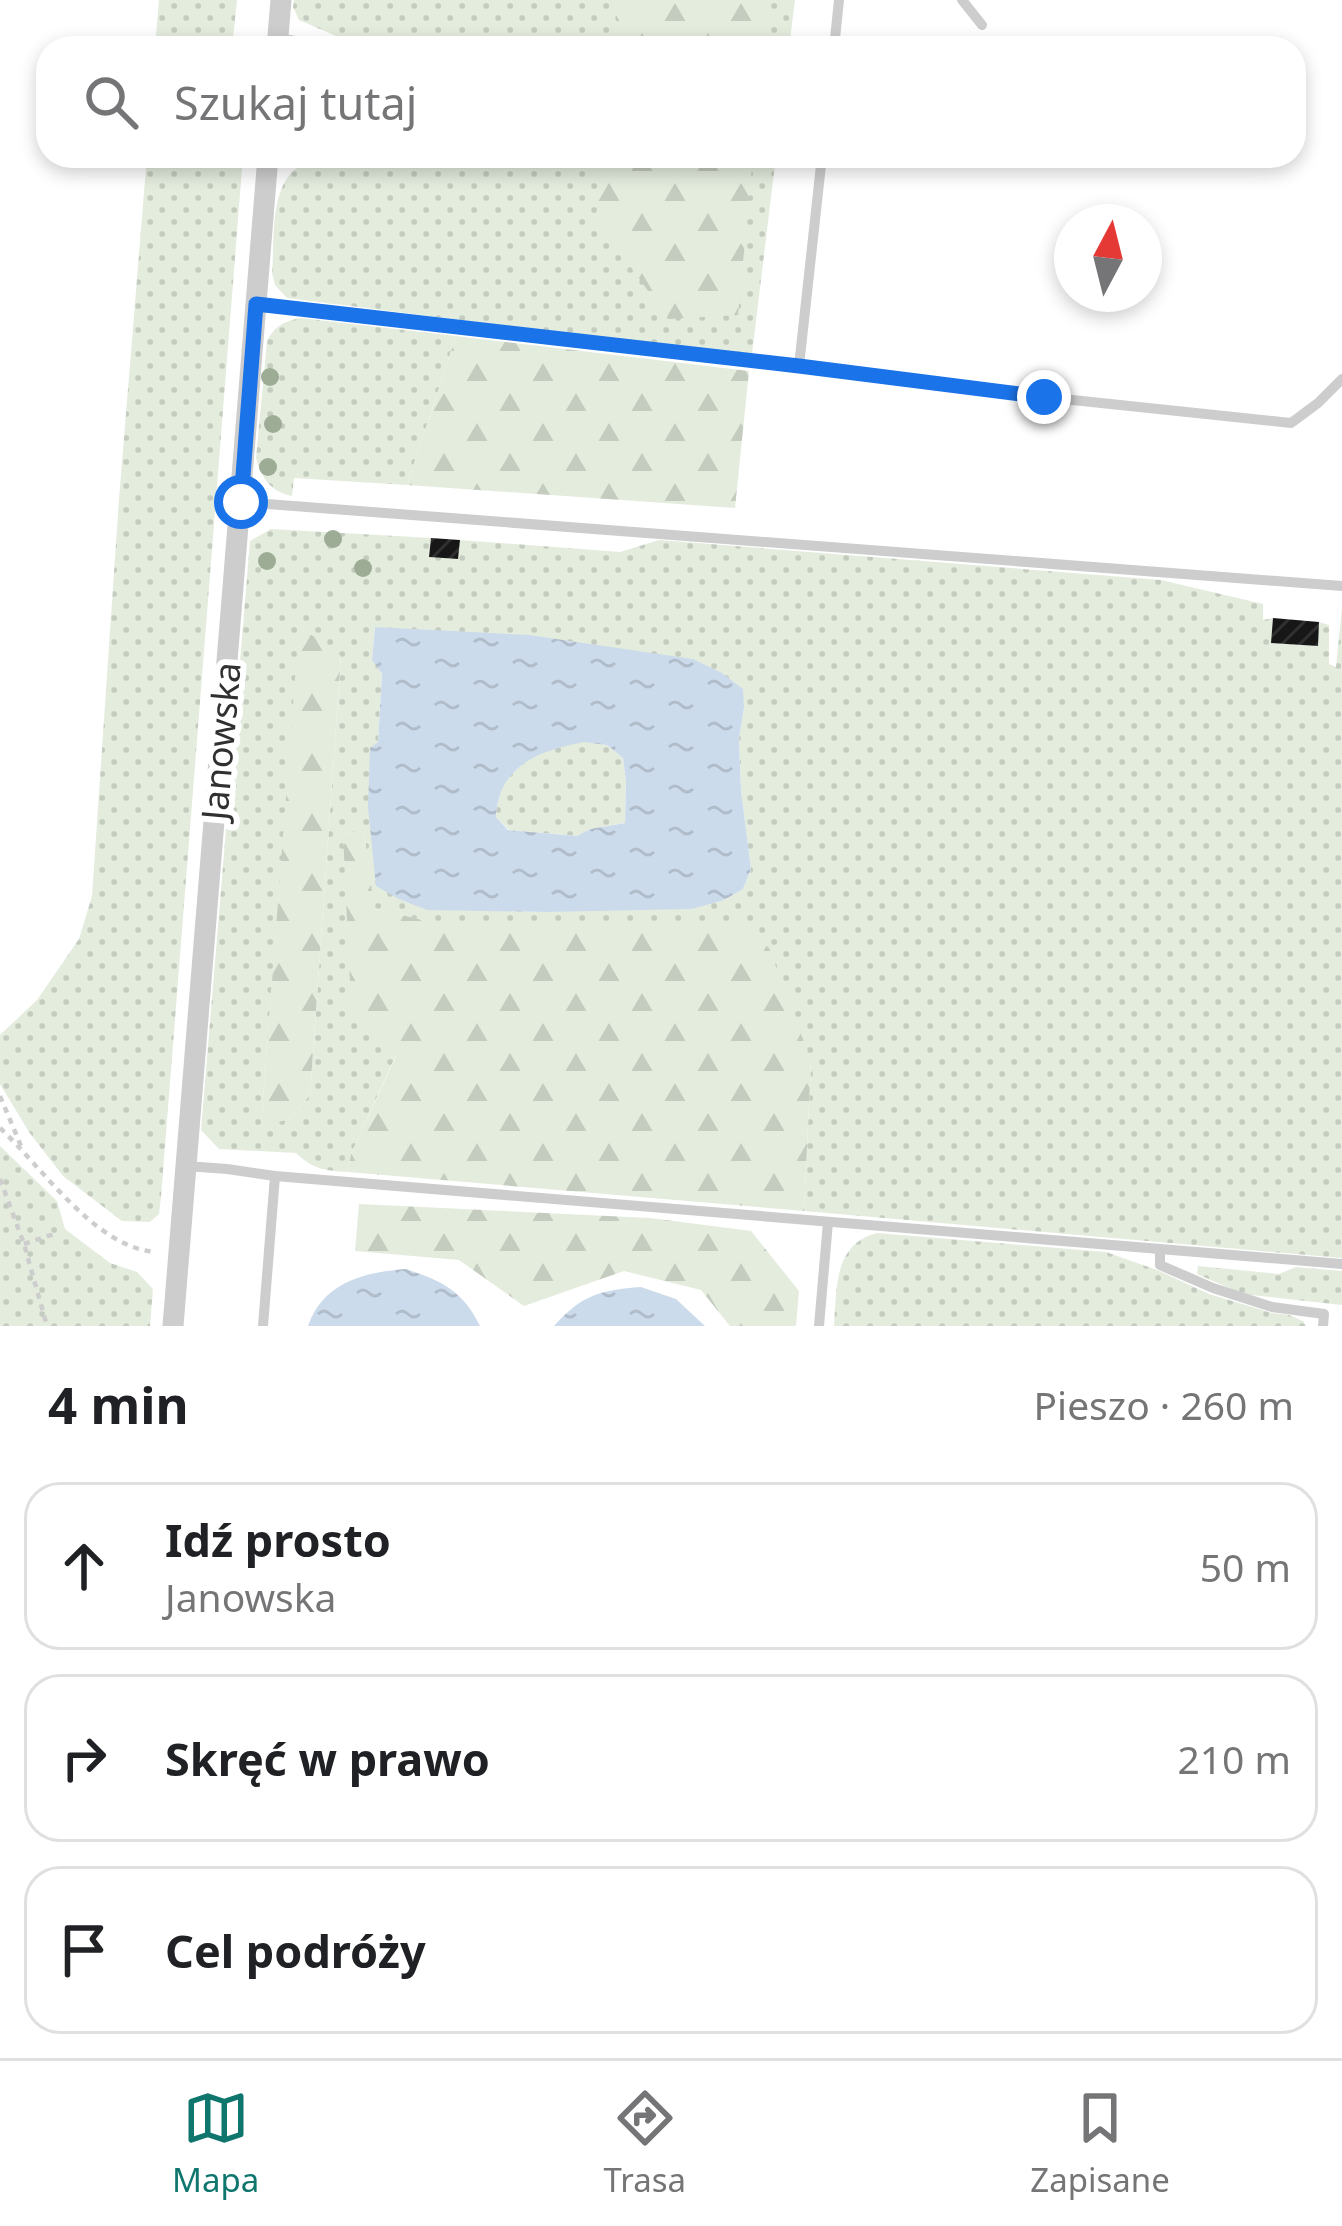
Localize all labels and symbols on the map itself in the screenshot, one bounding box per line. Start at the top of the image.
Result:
north arrow [1054,204,1162,312]
route end [1017,370,1071,424]
route start [214,475,268,529]
street label: Janowska [189,660,252,825]

